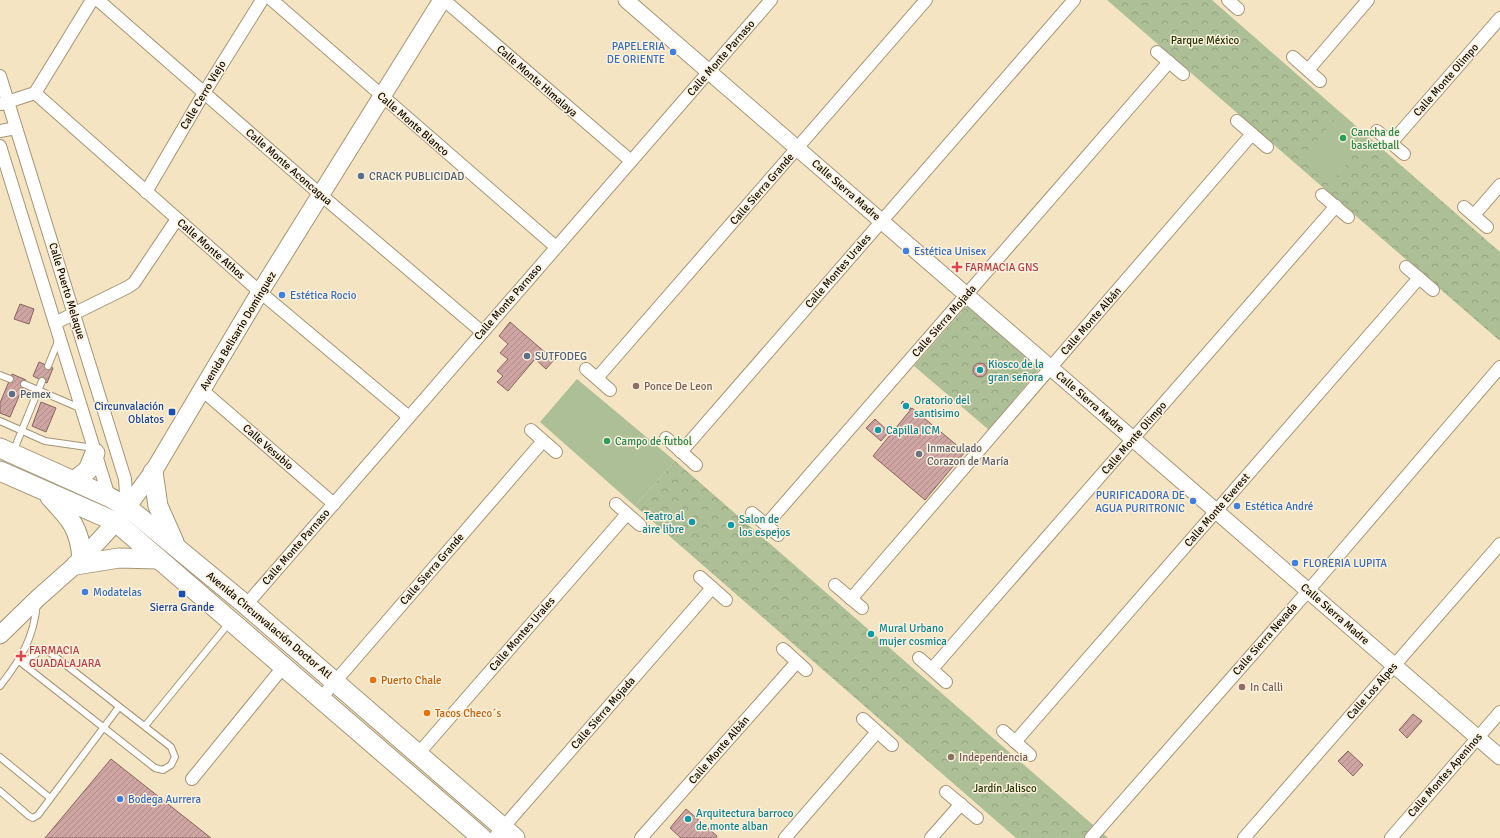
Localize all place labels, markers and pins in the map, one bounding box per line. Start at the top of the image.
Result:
place label: PAPELERIA DE ORIENTE [607,40,665,66]
marker: PAPELERIA DE ORIENTE [668,47,678,57]
place label: Cancha de basketball [1351,126,1400,152]
marker: Cancha de basketball [1338,133,1348,143]
place label: CRACK PUBLICIDAD [369,170,464,183]
marker: CRACK PUBLICIDAD [356,171,366,181]
place label: Estética Unisex [914,245,986,258]
marker: Estética Unisex [901,246,911,256]
place label: FARMACIA GNS [965,261,1039,274]
marker: FARMACIA GNS [952,262,962,272]
place label: Estética Rocio [290,289,357,302]
marker: Estética Rocio [277,290,287,300]
place label: SUTFODEG [535,350,587,363]
marker: SUTFODEG [522,351,532,361]
place label: Kiosco de la gran señora [988,358,1044,384]
marker: Kiosco de la gran señora [975,365,985,375]
place label: Ponce De Leon [644,380,712,393]
marker: Ponce De Leon [631,381,641,391]
place label: Pemex [20,388,51,401]
marker: Pemex [7,389,17,399]
place label: Oratorio del santisimo [914,394,970,420]
place label: Circunvalación Oblatos [94,400,164,426]
marker: Oratorio del santisimo [901,401,911,411]
marker: Circunvalación Oblatos [167,407,177,417]
place label: Capilla ICM [886,424,940,437]
marker: Capilla ICM [873,425,883,435]
place label: Campo de futbol [615,435,692,448]
marker: Campo de futbol [602,436,612,446]
place label: Inmaculado Corazon de María [927,442,1009,468]
marker: Inmaculado Corazon de María [914,449,924,459]
place label: PURIFICADORA DE AGUA PURITRONIC [1095,489,1185,515]
marker: PURIFICADORA DE AGUA PURITRONIC [1188,496,1198,506]
place label: Estética André [1245,500,1313,513]
marker: Estética André [1232,501,1242,511]
place label: Teatro al aire libre [642,510,684,536]
place label: Salon de los espejos [739,513,791,539]
marker: Teatro al aire libre [687,517,697,527]
marker: Salon de los espejos [726,520,736,530]
place label: FLORERIA LUPITA [1303,557,1387,570]
marker: FLORERIA LUPITA [1290,558,1300,568]
place label: Modatelas [93,586,142,599]
marker: Modatelas [80,587,90,597]
marker: Sierra Grande [177,589,187,599]
place label: Sierra Grande [150,601,214,614]
place label: Mural Urbano mujer cosmica [879,622,947,648]
marker: Mural Urbano mujer cosmica [866,629,876,639]
place label: FARMACIA GUADALAJARA [29,644,101,670]
marker: FARMACIA GUADALAJARA [16,651,26,661]
place label: Puerto Chale [381,674,442,687]
marker: Puerto Chale [368,675,378,685]
place label: In Calli [1250,681,1283,694]
marker: In Calli [1237,682,1247,692]
place label: Tacos Checo´s [435,707,502,720]
marker: Tacos Checo´s [422,708,432,718]
place label: Independencia [959,751,1029,764]
marker: Independencia [946,752,956,762]
place label: Bodega Aurrera [128,793,202,806]
marker: Bodega Aurrera [115,794,125,804]
place label: Arquitectura barroco de monte alban [696,807,794,833]
marker: Arquitectura barroco de monte alban [683,814,693,824]

